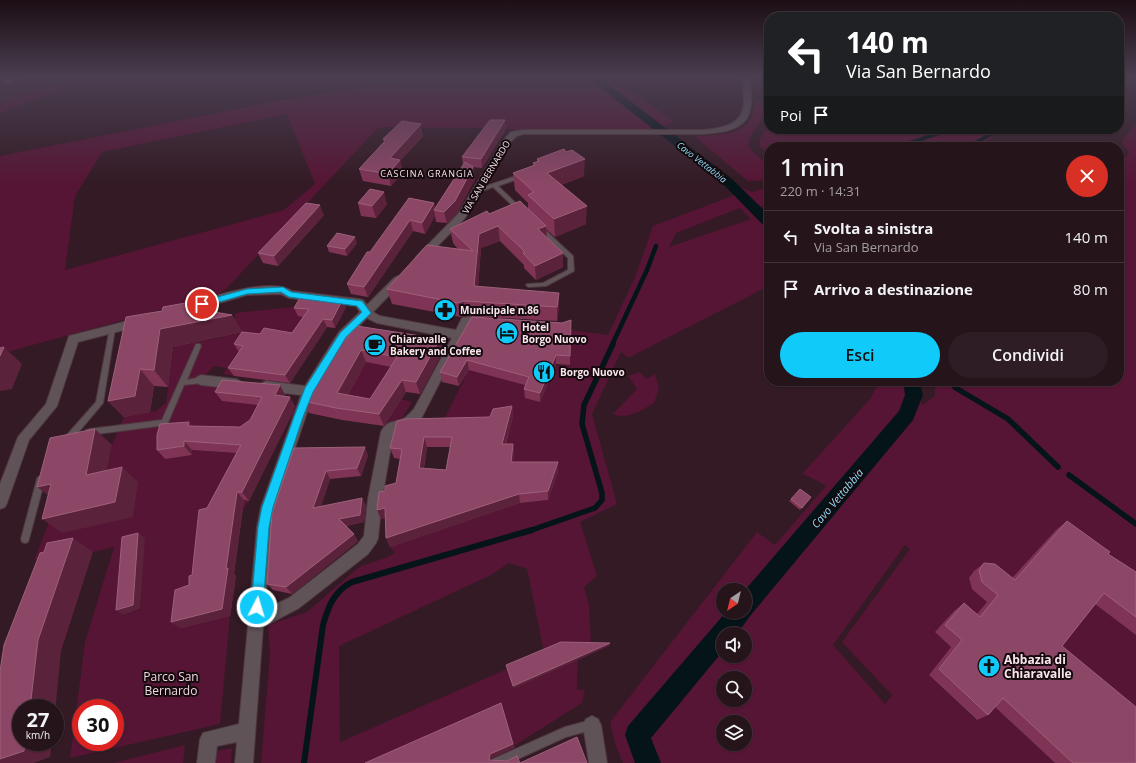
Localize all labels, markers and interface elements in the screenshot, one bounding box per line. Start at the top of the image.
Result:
text: 140 m [846,23,929,61]
icon: left [780,28,832,80]
text: Via San Bernardo [846,59,991,83]
icon: arrive [810,104,832,126]
text: Poi [780,105,802,125]
street label: VIA SAN BERNARDO [459,138,513,216]
water label: Cavo Vettabbia [674,138,730,186]
text: 1 min [780,150,845,183]
button: close [1066,155,1108,197]
district label: CASCINA GRANGIA [380,167,474,180]
text: 220 m · 14:31 [780,182,861,200]
text: Svolta a sinistra [814,218,933,238]
icon: left [780,226,802,248]
text: 140 m [1064,227,1108,247]
text: Via San Bernardo [814,238,919,256]
icon: arrive [780,278,802,300]
text: Arrivo a destinazione [814,279,973,299]
text: 80 m [1073,279,1108,299]
pin [185,287,219,321]
icon: arrive [191,293,213,315]
pharmacy icon: Municipale n.86 [432,297,458,323]
place label: Municipale n.86 [460,303,539,317]
hotel icon: Hotel Borgo Nuovo [494,320,520,346]
place label: Hotel Borgo Nuovo [522,320,587,346]
cafe icon: Chiaravalle Bakery and Coffee [362,332,388,358]
place label: Chiaravalle Bakery and Coffee [390,332,481,358]
button: Esci [780,332,940,378]
button: Condividi [948,332,1108,378]
restaurant icon: Borgo Nuovo [531,359,557,385]
place label: Borgo Nuovo [560,365,625,379]
water label: Cavo Vettabbia [808,465,866,531]
north arrow [716,583,752,619]
map controls [716,583,752,751]
position arrow [236,586,278,628]
button: sound [716,627,752,663]
place label: Abbazia di Chiaravalle [1004,651,1072,682]
church icon: Abbazia di Chiaravalle [976,653,1002,679]
park label: Parco San Bernardo [143,668,199,699]
button: search [716,671,752,707]
speed limit sign: 30 [72,699,124,751]
text: 27 [27,706,49,733]
button: layers [716,715,752,751]
text: km/h [26,728,50,742]

